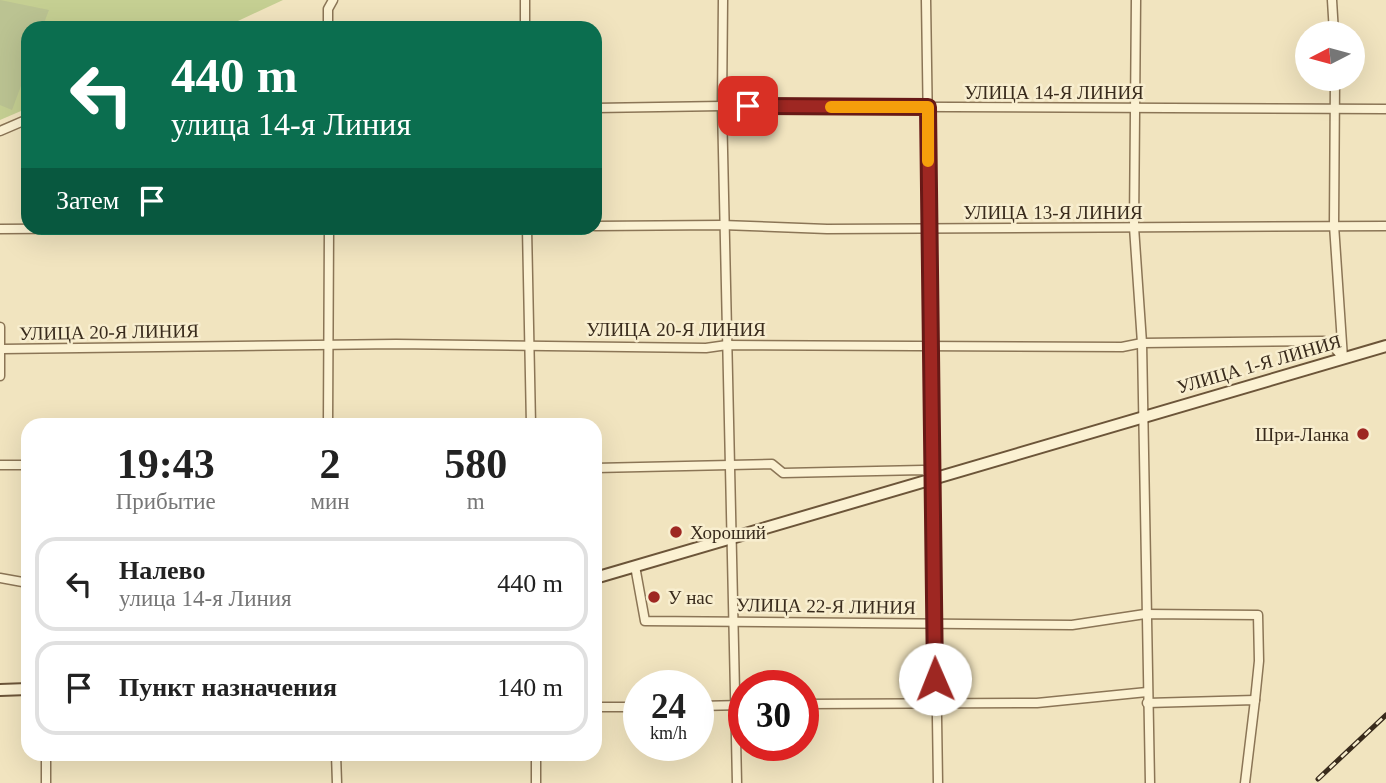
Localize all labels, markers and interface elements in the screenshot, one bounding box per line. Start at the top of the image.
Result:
north arrow [1295,21,1365,91]
map controls [1295,21,1365,91]
text: 440 m [171,48,298,103]
icon: left [56,49,147,140]
pin [718,76,778,136]
street label: УЛИЦА 14-Я ЛИНИЯ [964,82,1144,103]
icon: arrive [729,87,767,125]
text: улица 14-я Линия [171,106,411,142]
icon: arrive [133,182,171,220]
text: Затем [56,186,119,215]
street label: УЛИЦА 13-Я ЛИНИЯ [963,202,1143,223]
street label: УЛИЦА 20-Я ЛИНИЯ [586,319,766,340]
street label: УЛИЦА 20-Я ЛИНИЯ [19,320,199,344]
street label: УЛИЦА 1-Я ЛИНИЯ [1174,330,1344,398]
place label: Шри-Ланка [1255,424,1350,445]
marker: Шри-Ланка [1355,426,1371,442]
text: 19:43 [117,441,215,487]
text: 2 [320,441,341,487]
text: 580 [444,441,507,487]
text: Прибытие [116,489,216,514]
text: мин [310,489,350,514]
text: m [467,489,485,514]
place label: Хороший [690,522,766,543]
marker: Хороший [668,524,684,540]
text: Налево [119,556,205,585]
icon: left [60,565,98,603]
text: 440 m [497,569,563,598]
text: улица 14-я Линия [119,586,292,611]
place label: У нас [668,587,713,608]
marker: У нас [646,589,662,605]
street label: УЛИЦА 22-Я ЛИНИЯ [736,594,916,618]
position arrow [898,642,972,716]
icon: arrive [60,669,98,707]
speed limit sign: 30 [728,670,819,761]
text: Пункт назначения [119,673,337,702]
text: 140 m [497,673,563,702]
text: 24 [651,687,686,726]
text: km/h [650,723,687,743]

